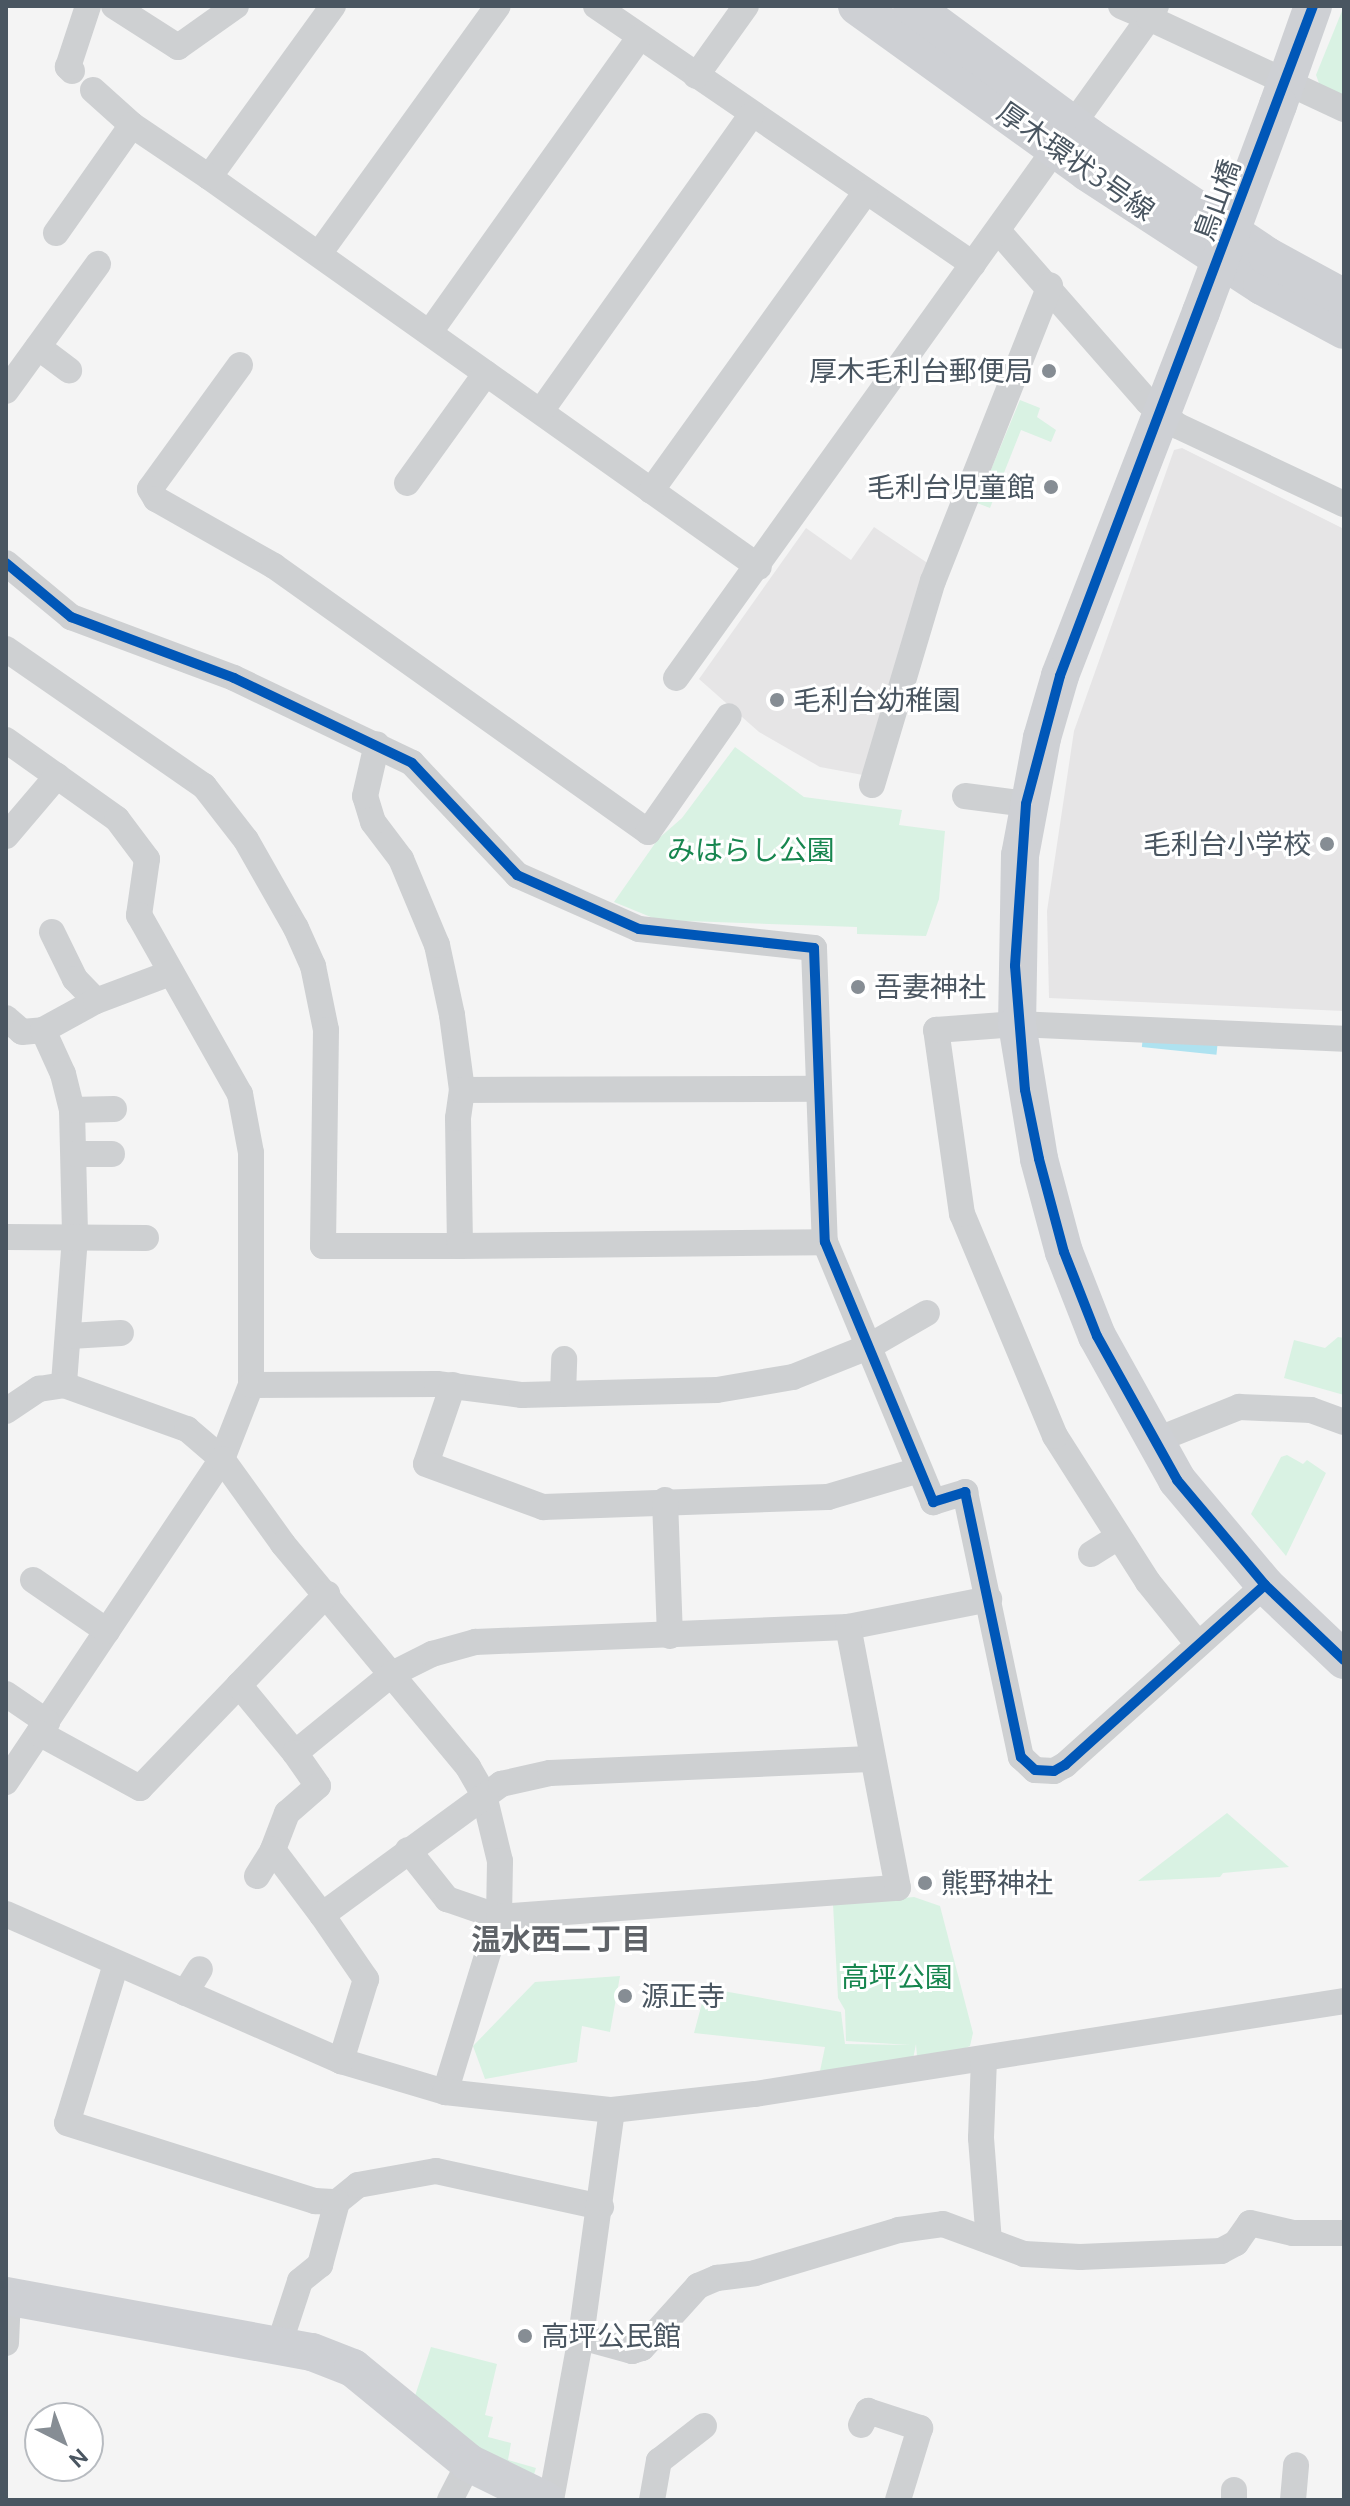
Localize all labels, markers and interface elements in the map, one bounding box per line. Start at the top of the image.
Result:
street label: 厚木環状3号線 [991,95,1161,227]
street label: 鳥山橋 [1187,155,1247,245]
place label: 厚木毛利台郵便局 [809,354,1033,388]
marker: 厚木毛利台郵便局 [1040,362,1058,380]
place label: 毛利台児童館 [867,470,1035,504]
marker: 毛利台児童館 [1042,478,1060,496]
place label: 毛利台幼稚園 [793,683,961,717]
marker: 毛利台幼稚園 [768,691,786,709]
place label: 毛利台小学校 [1143,827,1311,861]
park label: みはらし公園 [667,833,835,867]
marker: 毛利台小学校 [1318,835,1336,853]
place label: 吾妻神社 [874,970,986,1004]
marker: 吾妻神社 [849,978,867,996]
place label: 熊野神社 [941,1866,1053,1900]
marker: 熊野神社 [916,1874,934,1892]
district label: 温水西二丁目 [471,1921,651,1957]
park label: 高坪公園 [841,1960,953,1994]
place label: 源正寺 [641,1979,725,2013]
marker: 源正寺 [616,1987,634,2005]
place label: 高坪公民館 [541,2319,681,2353]
marker: 高坪公民館 [516,2327,534,2345]
north arrow [24,2402,104,2482]
text: N [65,2444,94,2473]

